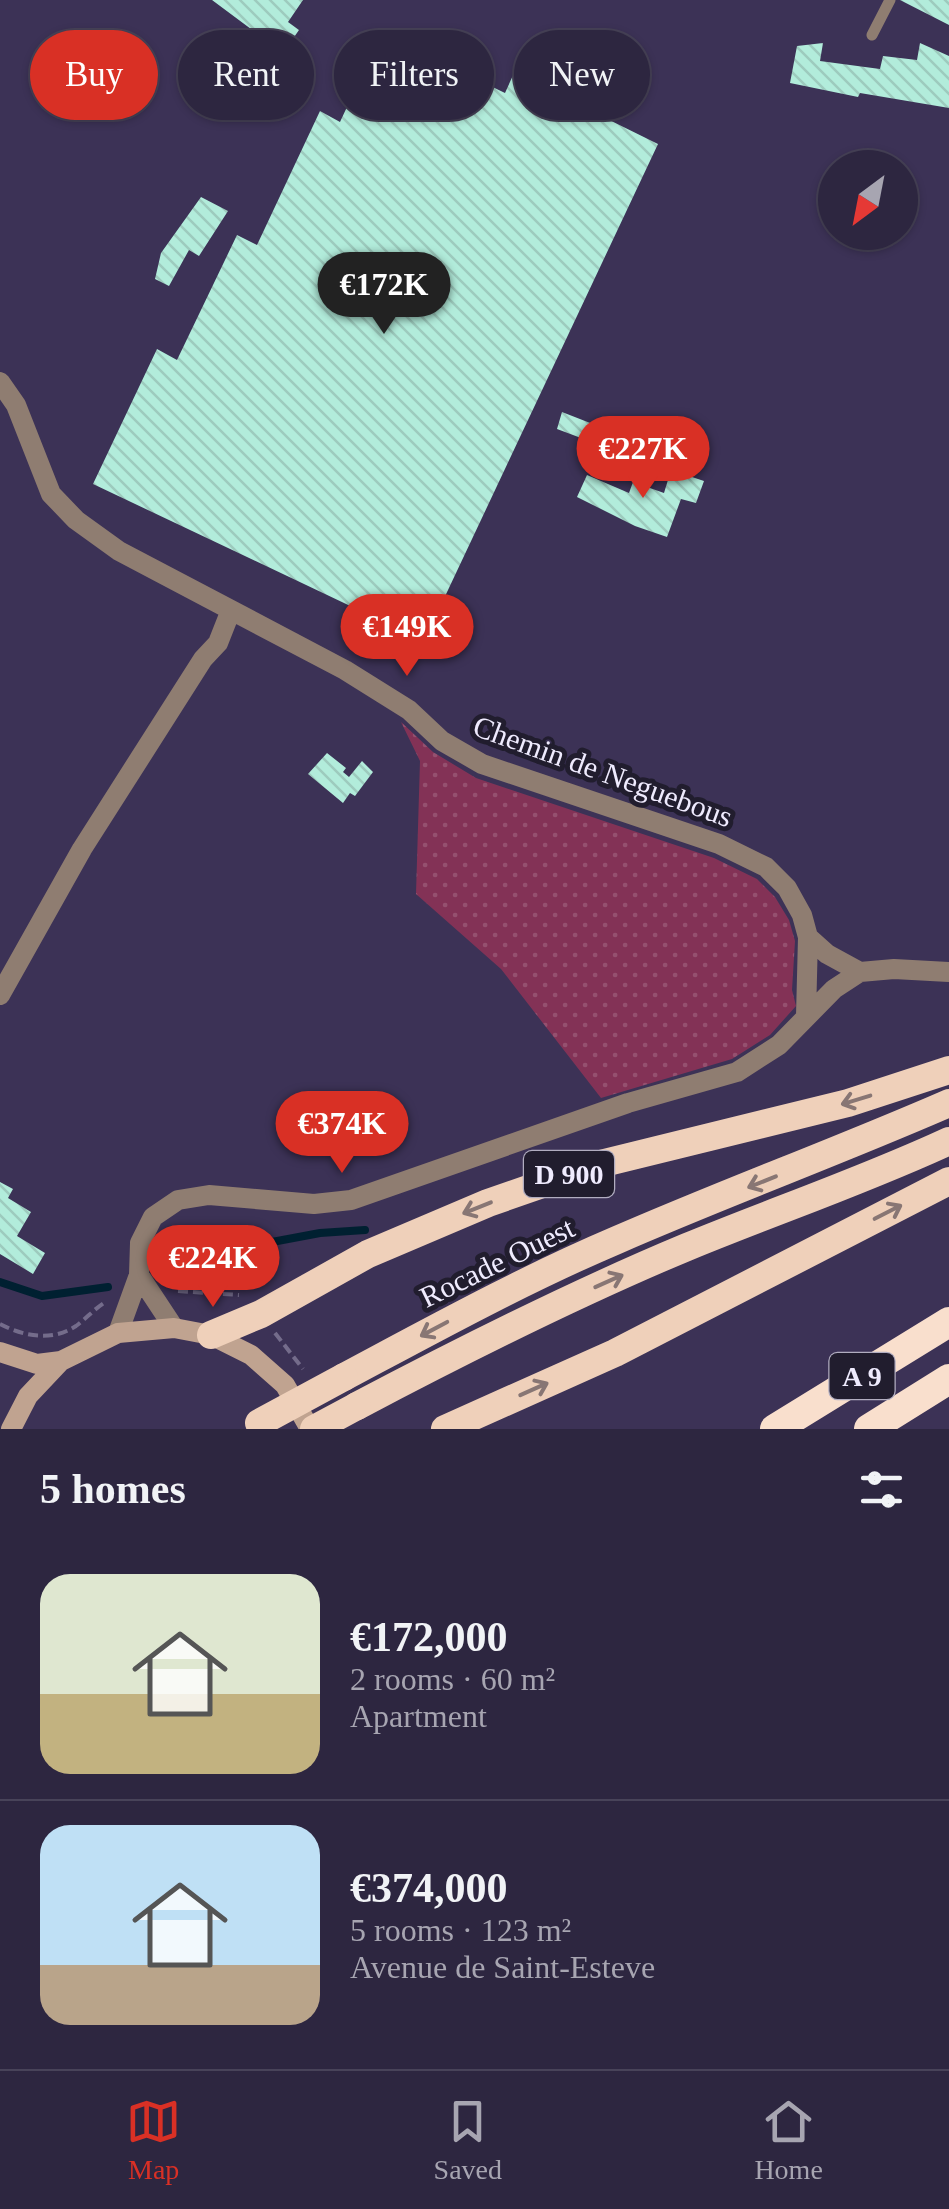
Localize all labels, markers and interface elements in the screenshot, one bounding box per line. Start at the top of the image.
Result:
chip: Buy [30,30,158,120]
chip: Rent [178,30,314,120]
chip: Filters [334,30,494,120]
chip: New [514,30,650,120]
north arrow [818,150,918,250]
map controls [818,150,918,250]
pin: €172K [314,252,454,337]
text: €172K [340,266,428,302]
pin: €227K [573,416,713,501]
text: €227K [599,430,687,466]
pin: €149K [337,594,477,679]
text: €149K [363,608,451,644]
street label: Chemin de Neguebous [469,709,737,833]
pin: €374K [272,1091,412,1176]
one-way arrow [841,1092,873,1110]
text: €374K [298,1105,386,1141]
road number: D 900 [524,1151,614,1197]
one-way arrow [748,1174,779,1192]
one-way arrow [462,1200,493,1218]
one-way arrow [872,1202,902,1221]
street label: Rocade Ouest [415,1210,580,1314]
pin: €224K [143,1225,283,1310]
text: €224K [169,1239,257,1275]
one-way arrow [593,1271,624,1289]
one-way arrow [420,1319,449,1339]
road number: A 9 [830,1353,894,1399]
one-way arrow [518,1379,549,1397]
icon: filters [854,1462,909,1517]
text: 5 homes [40,1466,186,1512]
icon: home [120,1614,240,1734]
text: €172,000 [350,1614,508,1660]
text: 2 rooms · 60 m² [350,1661,555,1697]
text: Apartment [350,1698,487,1734]
icon: home [120,1865,240,1985]
text: €374,000 [350,1865,508,1911]
text: 5 rooms · 123 m² [350,1912,571,1948]
text: Avenue de Saint-Esteve [350,1949,655,1985]
tab: Map [126,2094,181,2186]
tab: Saved [434,2094,502,2186]
tab: Home [754,2094,823,2186]

